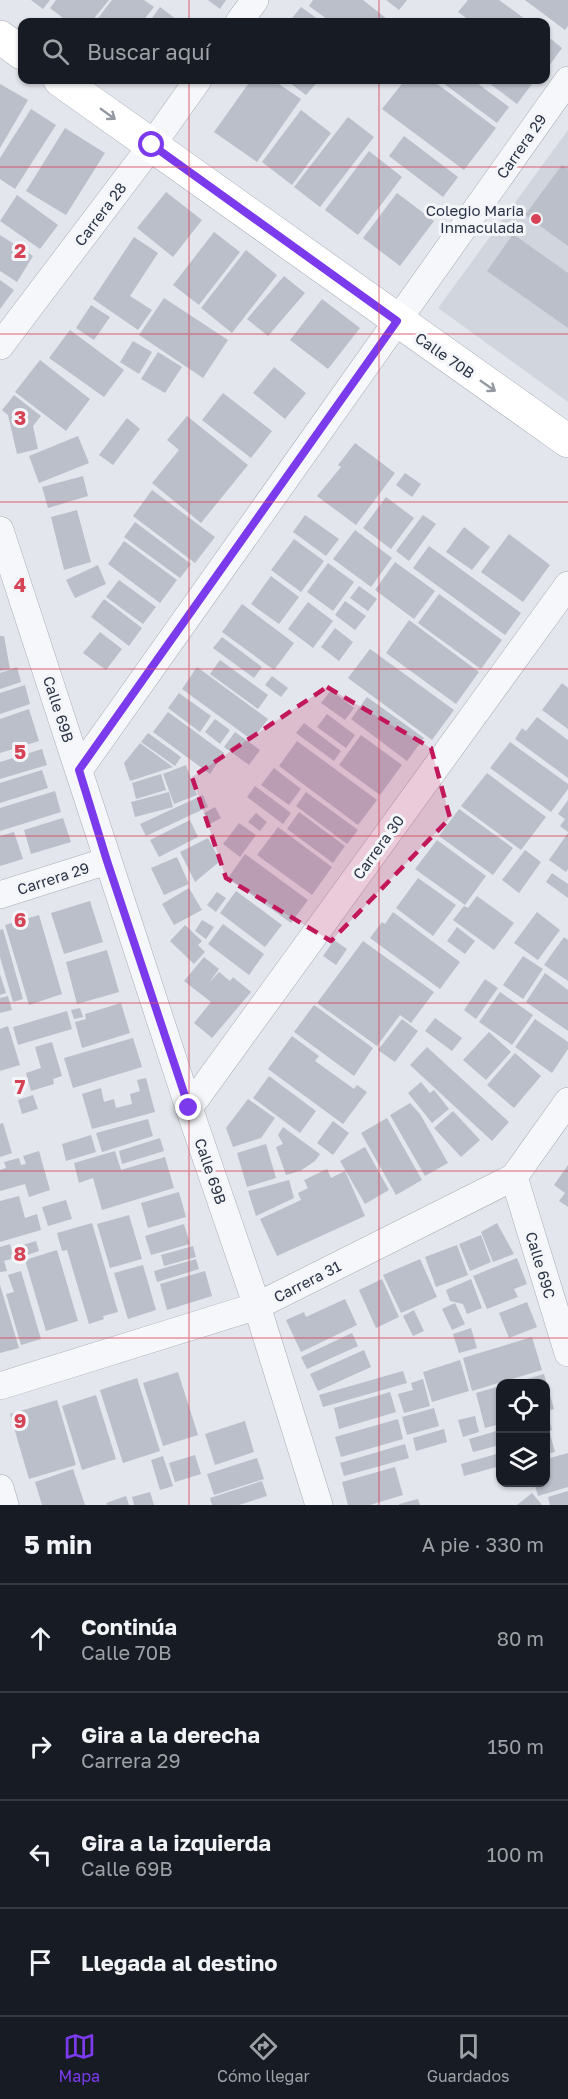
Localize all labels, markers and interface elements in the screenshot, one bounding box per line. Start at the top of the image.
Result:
search box [18,18,550,84]
icon: search [39,35,72,68]
text: Buscar aquí [87,38,210,65]
one-way arrow [99,107,115,120]
street label: Carrera 29 [492,110,550,182]
route start [138,131,164,157]
street label: Carrera 28 [70,179,130,249]
place label: Colegio Maria Inmaculada [426,201,524,236]
marker: Colegio Maria Inmaculada [529,212,543,226]
text: 2 [14,238,26,262]
street label: Calle 70B [412,328,478,382]
one-way arrow [480,380,496,392]
text: 3 [14,405,26,429]
text: 4 [14,572,26,596]
street label: Calle 69B [40,674,78,744]
text: 5 [14,739,26,763]
street label: Carrera 30 [349,811,407,883]
street label: Carrera 29 [15,858,91,898]
text: 6 [14,907,26,931]
text: 7 [15,1074,26,1098]
route end [175,1094,201,1120]
street label: Calle 69B [191,1136,231,1206]
street label: Calle 69C [522,1229,560,1301]
text: 8 [14,1241,26,1265]
street label: Carrera 31 [270,1256,344,1306]
map controls [496,1379,550,1487]
button: locate [496,1379,550,1433]
text: 9 [14,1408,26,1432]
button: layers [496,1433,550,1487]
text: 5 min [24,1529,92,1560]
text: A pie · 330 m [422,1532,544,1556]
text: Continúa [81,1613,177,1640]
icon: ahead [24,1622,57,1655]
text: 80 m [497,1626,544,1650]
text: Calle 70B [81,1640,172,1664]
text: Gira a la derecha [81,1721,260,1748]
icon: right [24,1730,57,1763]
text: 150 m [488,1734,544,1758]
text: Carrera 29 [81,1748,181,1772]
text: Gira a la izquierda [81,1829,271,1856]
icon: left [24,1838,57,1871]
text: 100 m [487,1842,544,1866]
text: Calle 69B [81,1856,173,1880]
icon: arrive [24,1946,57,1979]
text: Llegada al destino [81,1949,278,1976]
tab: Mapa [58,2030,100,2086]
tab: Cómo llegar [217,2030,310,2086]
tab: Guardados [427,2030,510,2086]

